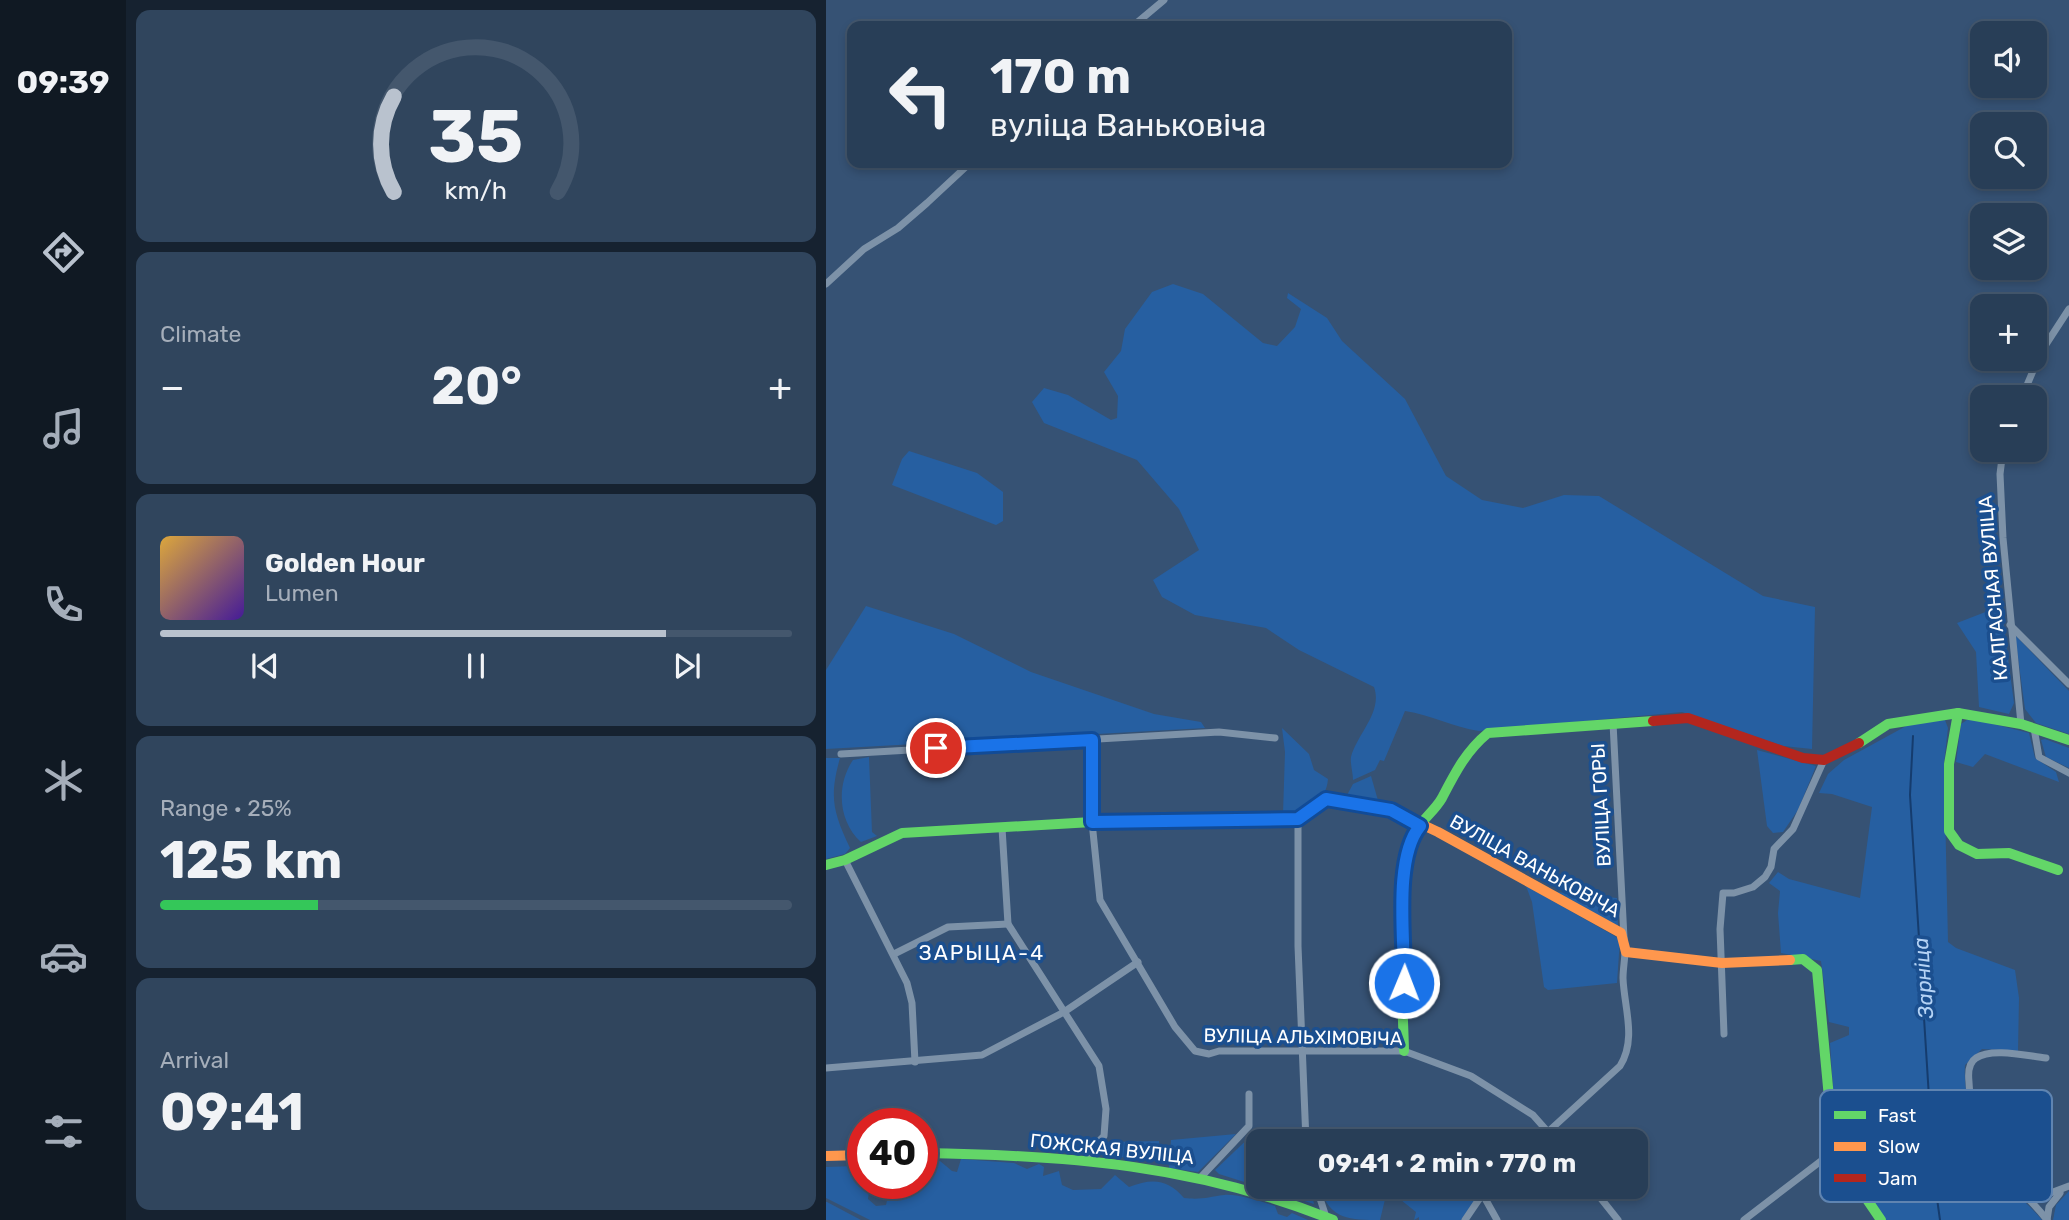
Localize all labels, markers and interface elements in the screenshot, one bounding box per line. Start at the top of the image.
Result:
map controls [1970,21,2047,462]
button: sound [1970,21,2047,98]
text: 170 m [990,47,1131,105]
icon: left [875,49,966,140]
text: 09:39 [16,63,110,101]
text: 35 [429,94,524,180]
text: вуліца Ваньковіча [990,106,1266,144]
button: search [1970,112,2047,189]
text: km/h [445,176,507,205]
button: layers [1970,203,2047,280]
icon: directions [39,228,88,277]
button: + [1970,294,2047,371]
text: Climate [160,320,241,348]
text: 20° [431,355,522,417]
text: − [160,364,185,410]
text: + [768,364,792,410]
button: − [1970,385,2047,462]
icon: music [39,404,88,453]
street label: КАЛГАСНАЯ ВУЛІЦА [1973,494,2013,681]
text: Golden Hour [265,548,425,579]
text: Lumen [265,579,339,607]
icon: phone [39,580,88,629]
icon: previous [246,647,284,685]
icon: pause [457,647,495,685]
icon: next [668,647,706,685]
pin [906,718,966,778]
icon: arrive [917,729,955,767]
street label: ВУЛІЦА ГОРЫ [1586,743,1616,867]
icon: climate [39,756,88,805]
text: Range · 25% [160,794,292,822]
street label: ВУЛІЦА ВАНЬКОВІЧА [1446,810,1624,922]
text: 125 km [160,829,342,891]
icon: car [39,932,88,981]
water label: Зарніца [1908,937,1938,1020]
district label: ЗАРЫЦА-4 [919,940,1045,965]
position arrow [1367,946,1441,1020]
street label: ВУЛІЦА АЛЬХІМОВІЧА [1203,1024,1403,1050]
text: Arrival [160,1046,229,1074]
text: 09:41 [160,1081,304,1143]
legend [1820,1090,2052,1202]
text: Fast [1878,1104,1917,1127]
icon: filters [39,1107,88,1156]
speed limit sign: 40 [847,1108,938,1199]
street label: ГОЖСКАЯ ВУЛІЦА [1029,1129,1195,1169]
text: Slow [1878,1135,1920,1158]
text: 09:41 · 2 min · 770 m [1318,1148,1576,1179]
text: Jam [1878,1167,1917,1190]

